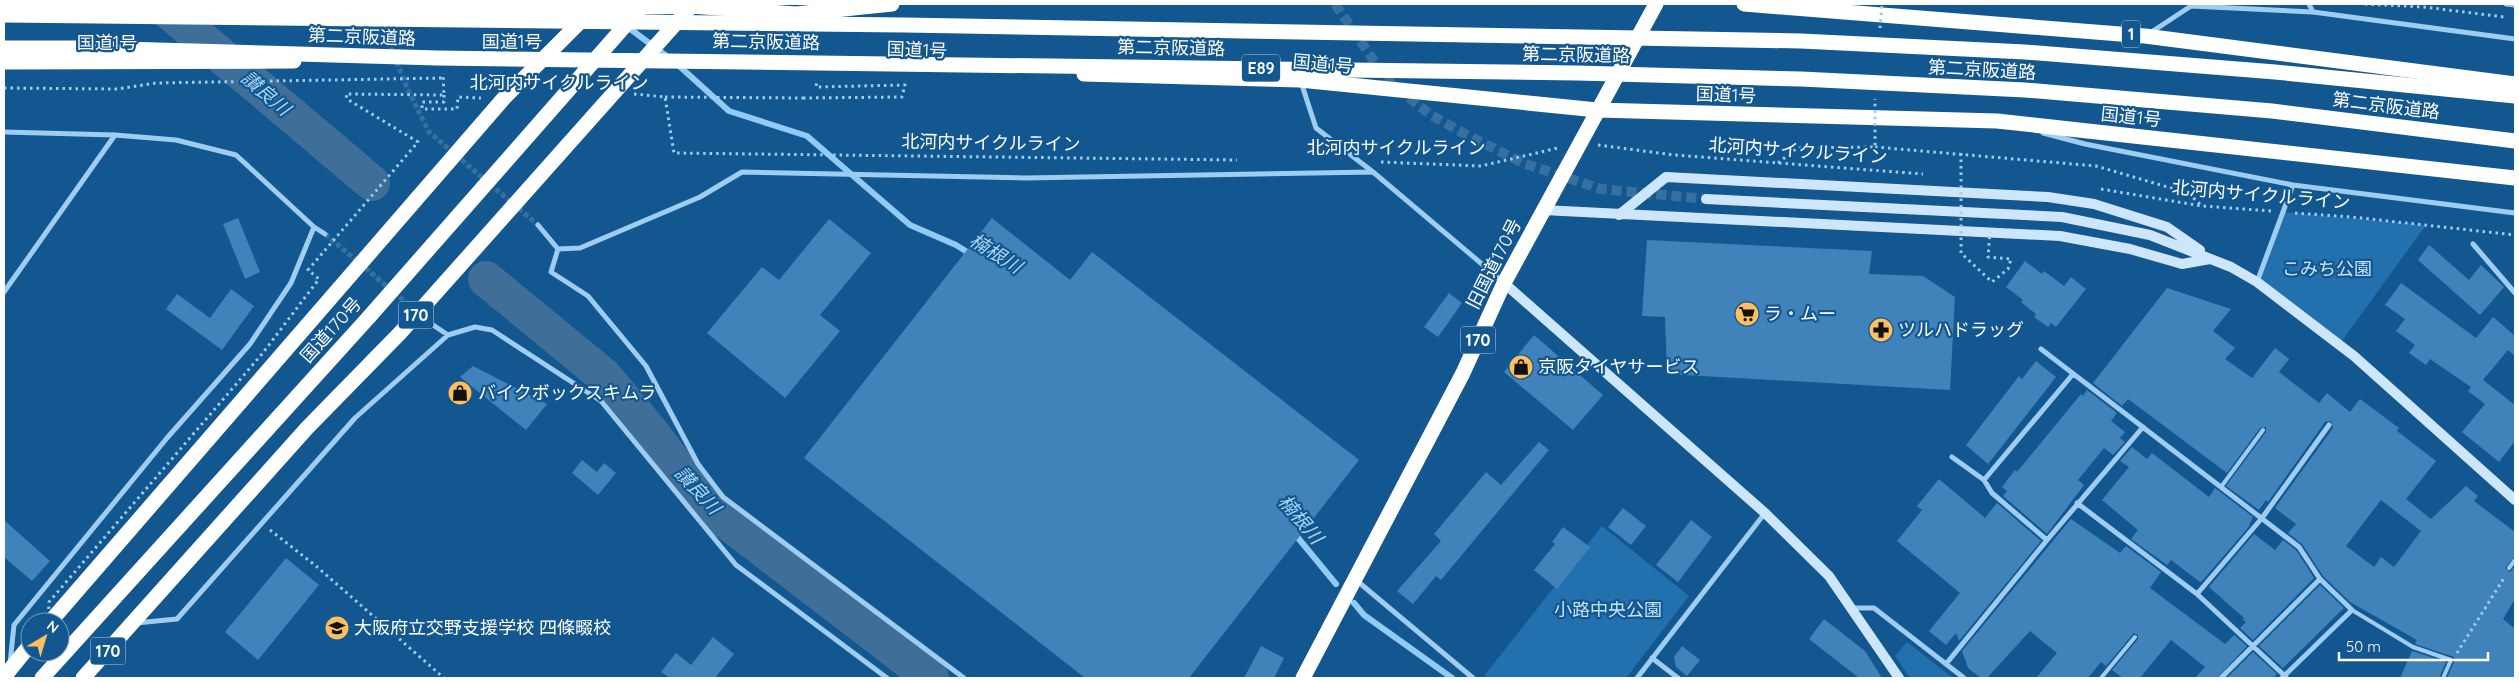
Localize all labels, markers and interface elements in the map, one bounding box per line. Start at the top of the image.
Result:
road number: 1 [2122,20,2140,48]
street label: 第二京阪道路 [308,23,416,50]
street label: 第二京阪道路 [712,29,820,54]
street label: 国道1号 [482,30,542,53]
street label: 国道1号 [77,31,137,54]
street label: 第二京阪道路 [1117,35,1225,60]
street label: 国道1号 [886,37,948,62]
street label: 第二京阪道路 [1522,42,1630,67]
street label: 国道1号 [1292,49,1354,78]
road number: E89 [1242,54,1280,82]
street label: 第二京阪道路 [1927,55,2037,84]
water label: 讃良川 [236,65,297,122]
street label: 北河内サイクルライン [469,71,649,94]
street label: 国道1号 [1695,82,1757,107]
street label: 第二京阪道路 [2331,88,2441,123]
street label: 国道1号 [2100,102,2162,131]
street label: 北河内サイクルライン [901,129,1081,156]
street label: 北河内サイクルライン [1708,133,1888,168]
street label: 北河内サイクルライン [1306,136,1486,159]
street label: 北河内サイクルライン [2171,175,2351,214]
street label: 旧国道170号 [1461,215,1526,313]
water label: 楠根川 [965,228,1028,279]
park label: こみち公園 [2282,257,2372,280]
street label: 国道170号 [295,292,366,367]
supermarket icon: ラ・ムー [1734,301,1760,327]
road number: 170 [398,302,434,328]
place label: ラ・ムー [1764,302,1836,325]
pharmacy icon: ツルハドラッグ [1868,317,1894,343]
place label: ツルハドラッグ [1898,318,2024,341]
road number: 170 [1460,326,1496,354]
shop icon: 京阪タイヤサービス [1508,354,1534,380]
place label: 京阪タイヤサービス [1538,355,1699,378]
shop icon: バイクボックスキムラ [447,380,473,406]
place label: バイクボックスキムラ [478,381,656,404]
water label: 讃良川 [670,461,728,520]
water label: 楠根川 [1273,489,1330,550]
park label: 小路中央公園 [1554,598,1662,621]
north arrow [20,612,70,662]
school or university icon: 大阪府立交野支援学校 四條畷校 [324,615,350,641]
text: N [43,616,63,637]
place label: 大阪府立交野支援学校 四條畷校 [354,616,611,639]
scale bar [2339,630,2488,662]
road number: 170 [90,637,126,664]
text: 50 m [2346,637,2381,656]

